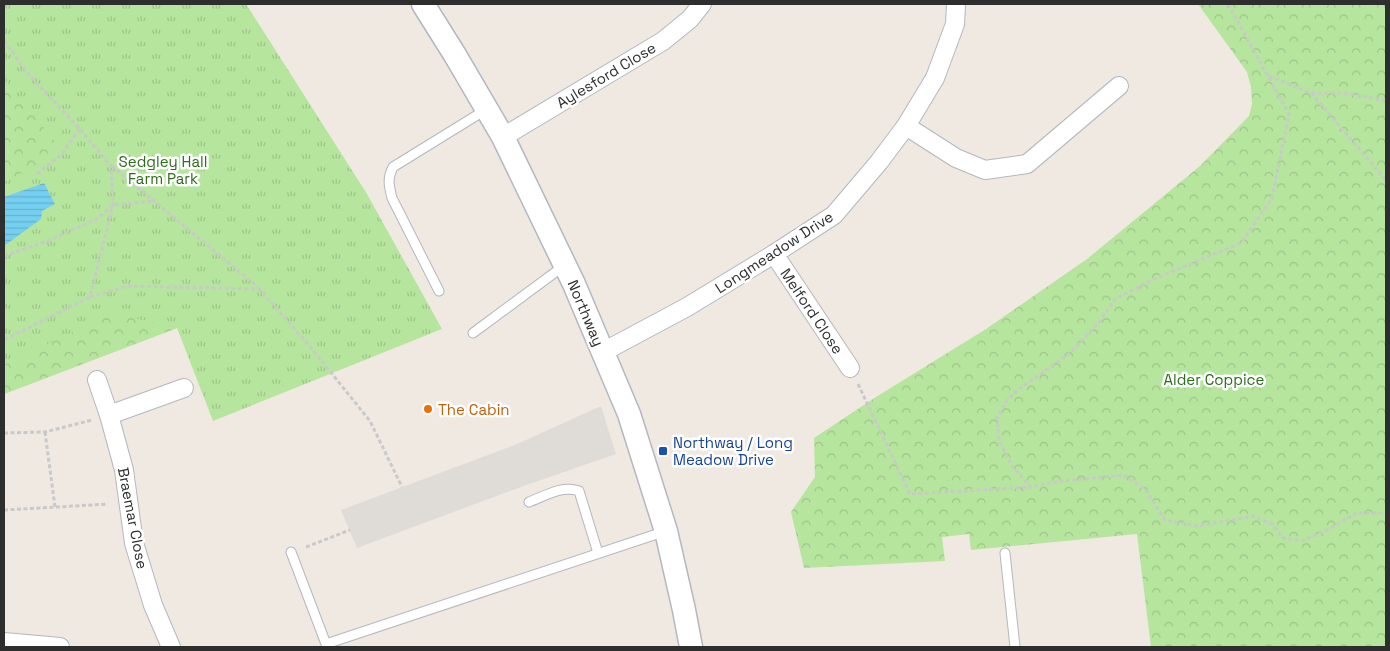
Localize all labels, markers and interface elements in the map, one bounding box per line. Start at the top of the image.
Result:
street label: Aylesford Close [553,38,659,112]
park label: Sedgley Hall Farm Park [119,152,207,188]
street label: Longmeadow Drive [711,207,837,297]
street label: Melford Close [776,265,848,358]
street label: Northway [563,277,609,349]
park label: Alder Coppice [1164,370,1265,389]
place label: The Cabin [438,400,510,419]
marker: The Cabin [422,403,434,415]
place label: Northway / Long Meadow Drive [673,433,793,469]
marker: Northway / Long Meadow Drive [657,445,669,457]
street label: Braemar Close [114,466,152,570]

